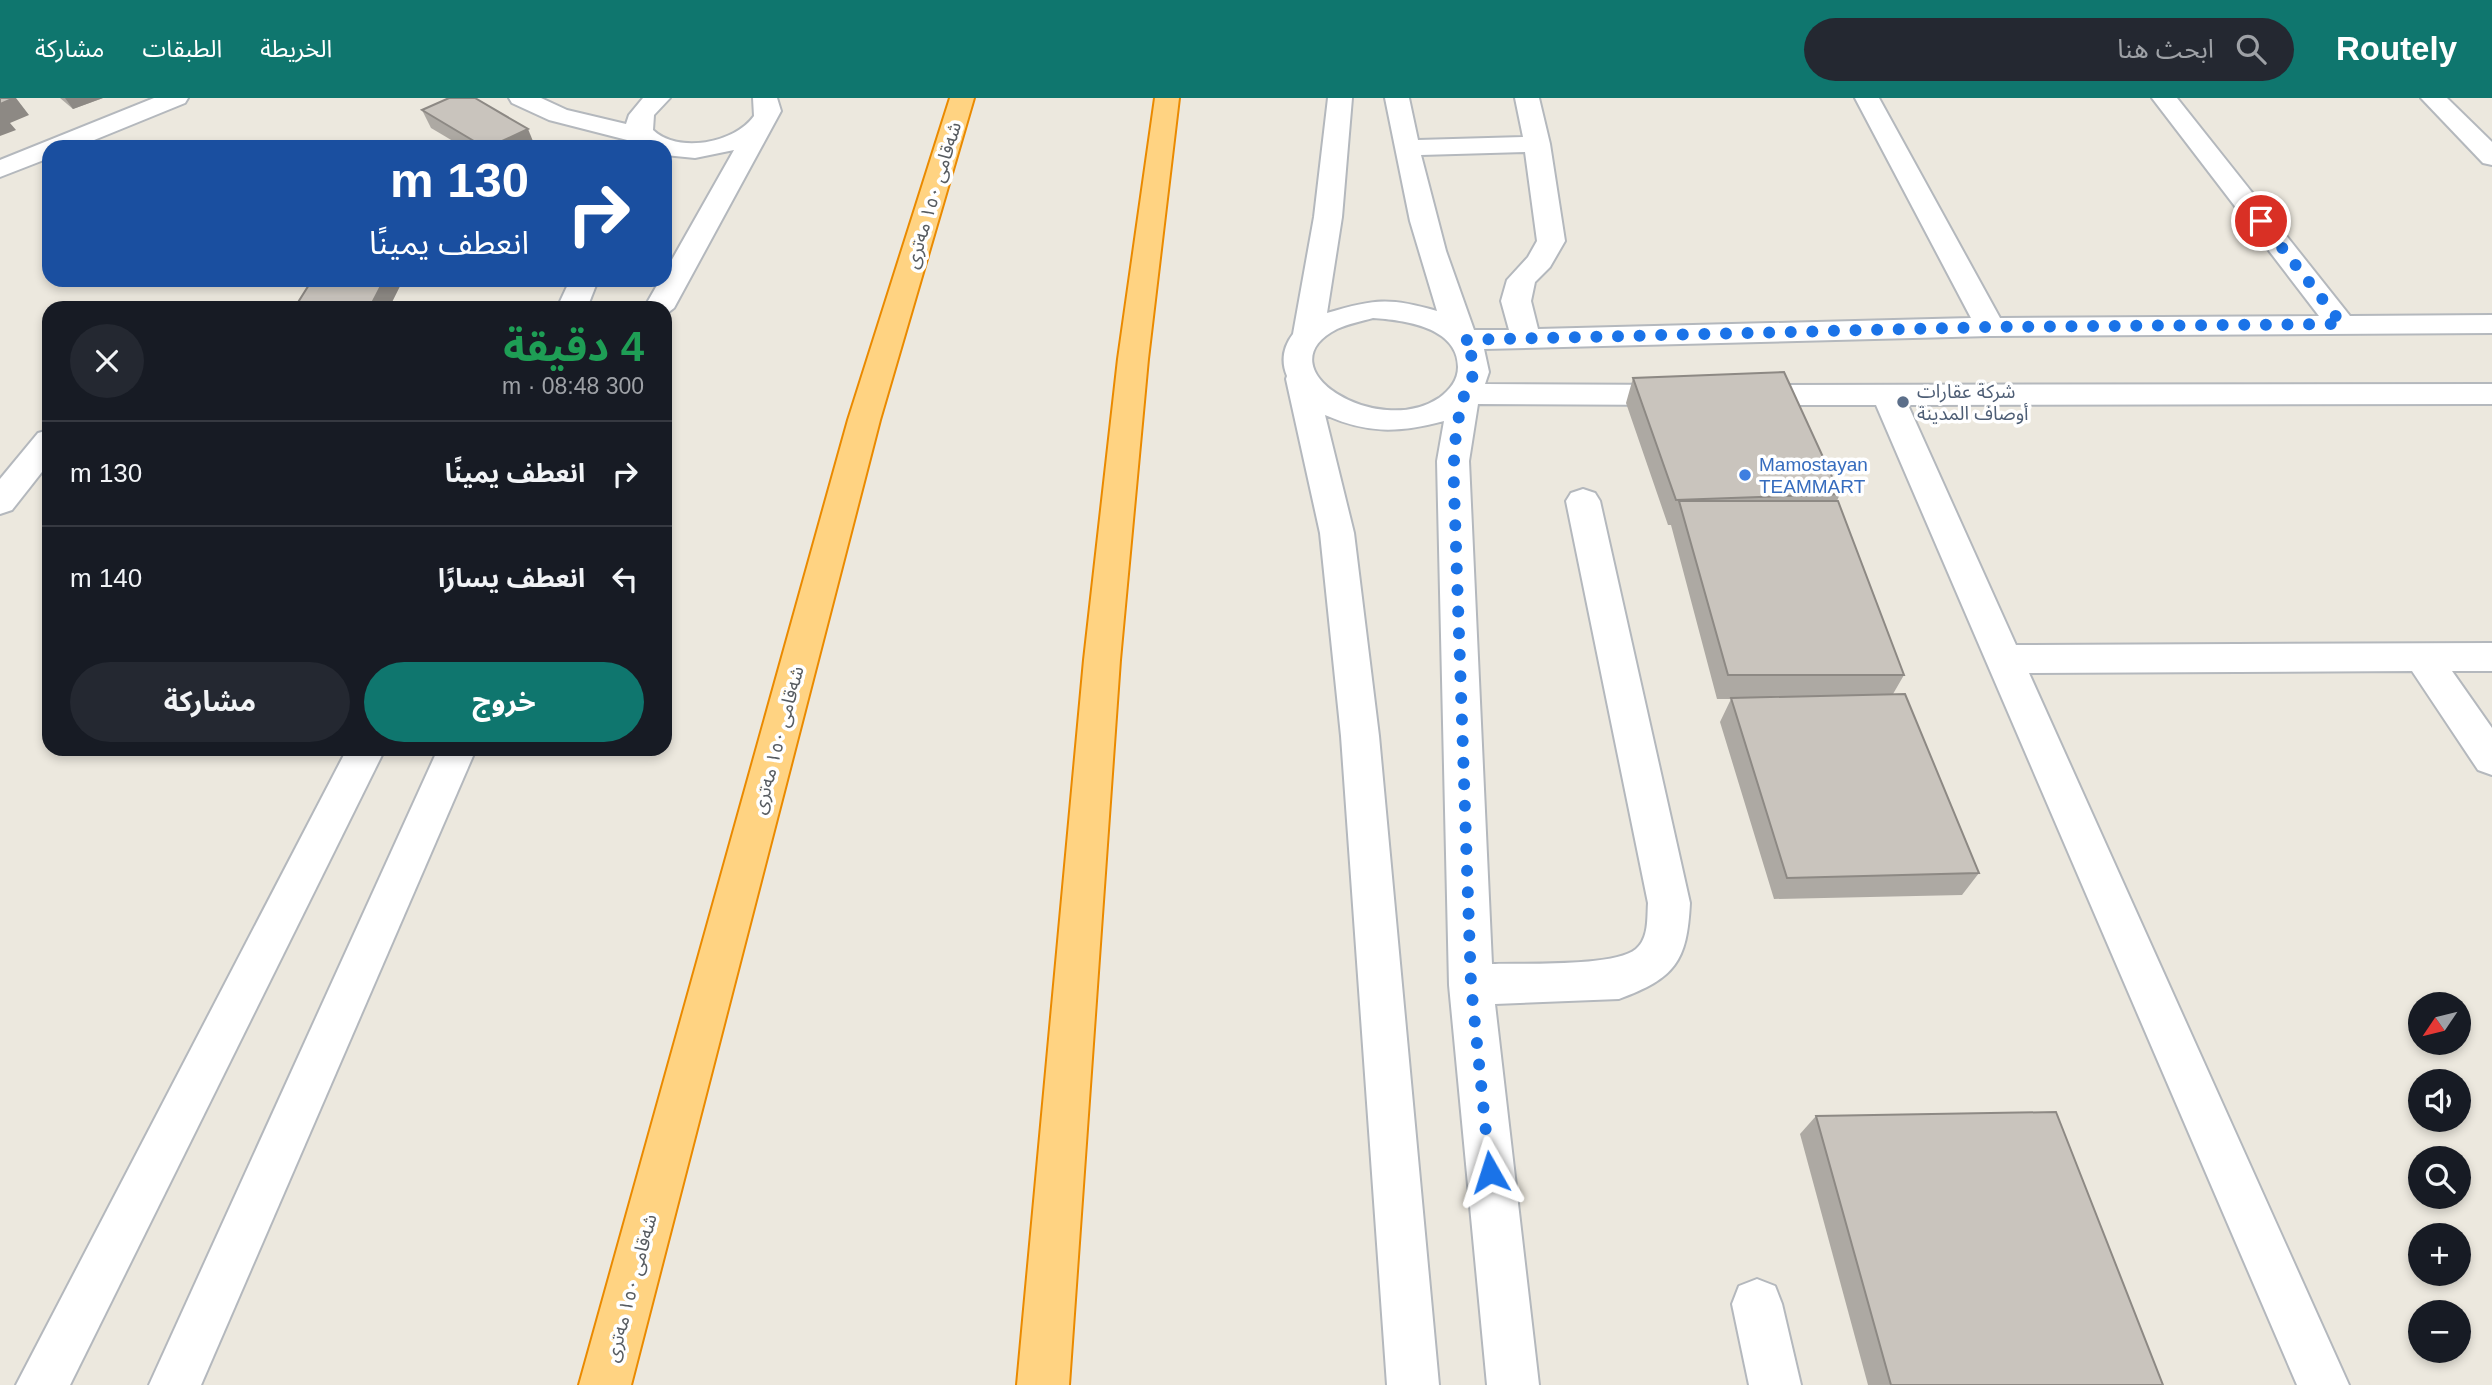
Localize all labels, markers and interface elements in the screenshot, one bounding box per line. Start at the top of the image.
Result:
search box [1804,18,2294,81]
icon: search [2232,30,2270,68]
text: Routely [2336,30,2457,67]
text: ابحث هنا [2117,34,2214,64]
text: مشاركة [35,35,104,62]
text: الطبقات [142,35,222,62]
text: الخريطة [260,35,332,62]
street label: شەقامی ١٥٠ مەتری [901,119,966,271]
text: 130 m [390,153,529,207]
icon: right [553,168,644,259]
pin [2231,191,2291,251]
icon: arrive [2242,202,2280,240]
text: انعطف يمينًا [369,225,529,261]
text: 4 دقيقة [503,323,644,370]
button: close [70,324,144,398]
text: 300 m · 08:48 [502,373,644,399]
place label: شركة عقارات أوصاف المدينة [1917,381,2029,425]
marker: شركة عقارات أوصاف المدينة [1895,394,1911,410]
place label: Mamostayan TEAMMART [1759,454,1868,497]
icon: right [606,455,644,493]
text: 130 m [70,458,142,488]
text: انعطف يمينًا [445,458,585,488]
marker: Mamostayan TEAMMART [1737,467,1753,483]
icon: left [606,560,644,598]
text: 140 m [70,563,142,593]
text: انعطف يسارًا [438,563,585,593]
button: مشاركة [70,662,350,742]
button: خروج [364,662,644,742]
street label: شەقامی ١٥٠ مەتری [748,664,809,816]
north arrow [2408,992,2471,1055]
map controls [2408,992,2471,1363]
button: sound [2408,1069,2471,1132]
position arrow [1453,1135,1527,1209]
button: search [2408,1146,2471,1209]
street label: شەقامی ١٥٠ مەتری [601,1212,662,1364]
button: + [2408,1223,2471,1286]
button: − [2408,1300,2471,1363]

